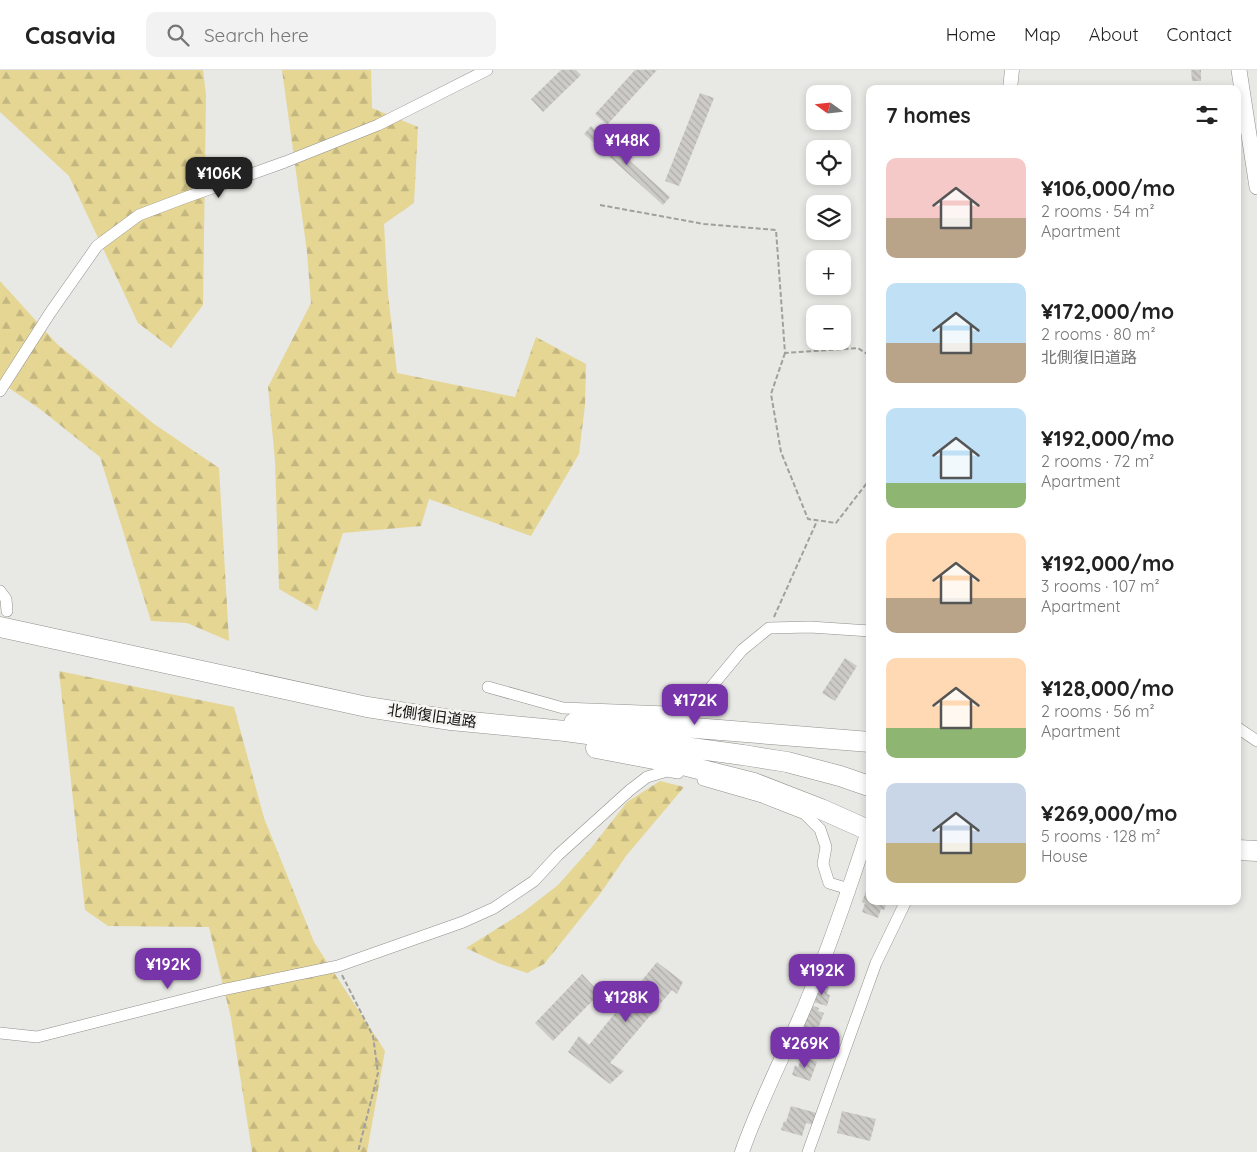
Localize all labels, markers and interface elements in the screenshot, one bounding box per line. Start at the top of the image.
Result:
search box [146,12,496,57]
text: Casavia [25,20,116,50]
icon: search [164,21,192,49]
text: Search here [204,23,309,47]
text: Home [946,23,996,46]
text: Map [1024,23,1061,46]
text: About [1089,23,1139,46]
text: Contact [1167,23,1232,46]
north arrow [806,85,851,130]
map controls [806,85,851,350]
icon: filters [1193,101,1221,129]
text: 7 homes [886,102,971,128]
pin: ¥148K [592,124,662,166]
text: ¥148K [605,130,649,150]
button: locate [806,140,851,185]
pin: ¥106K [184,156,254,199]
text: ¥106K [197,163,241,183]
text: ¥106,000/mo [1041,175,1175,201]
icon: home [926,178,986,238]
button: layers [806,195,851,240]
text: 2 rooms · 54 m² [1041,201,1155,221]
text: Apartment [1041,221,1121,241]
button: + [806,250,851,295]
text: ¥172,000/mo [1041,298,1174,324]
icon: home [926,303,986,363]
button: − [806,305,851,350]
text: 2 rooms · 80 m² [1041,324,1156,344]
text: 北側復旧道路 [1041,347,1137,367]
text: ¥192,000/mo [1041,425,1174,451]
icon: home [926,428,986,488]
text: 2 rooms · 72 m² [1041,451,1154,471]
text: Apartment [1041,471,1121,491]
text: ¥192,000/mo [1041,550,1174,576]
icon: home [926,553,986,613]
text: 3 rooms · 107 m² [1041,576,1160,596]
text: Apartment [1041,596,1121,616]
text: ¥128,000/mo [1041,675,1174,701]
icon: home [926,678,986,738]
pin: ¥172K [660,684,730,726]
text: ¥172K [673,690,717,710]
street label: 北側復旧道路 [386,700,478,731]
text: 2 rooms · 56 m² [1041,701,1155,721]
text: Apartment [1041,721,1121,741]
text: ¥269,000/mo [1041,800,1177,826]
icon: home [926,803,986,863]
text: 5 rooms · 128 m² [1041,826,1161,846]
text: House [1041,846,1088,866]
pin: ¥192K [133,948,203,990]
text: ¥192K [146,954,190,974]
pin: ¥192K [787,954,857,996]
text: ¥192K [800,960,844,980]
pin: ¥128K [591,980,661,1023]
text: ¥128K [604,987,648,1007]
pin: ¥269K [770,1026,840,1069]
text: ¥269K [781,1033,829,1053]

